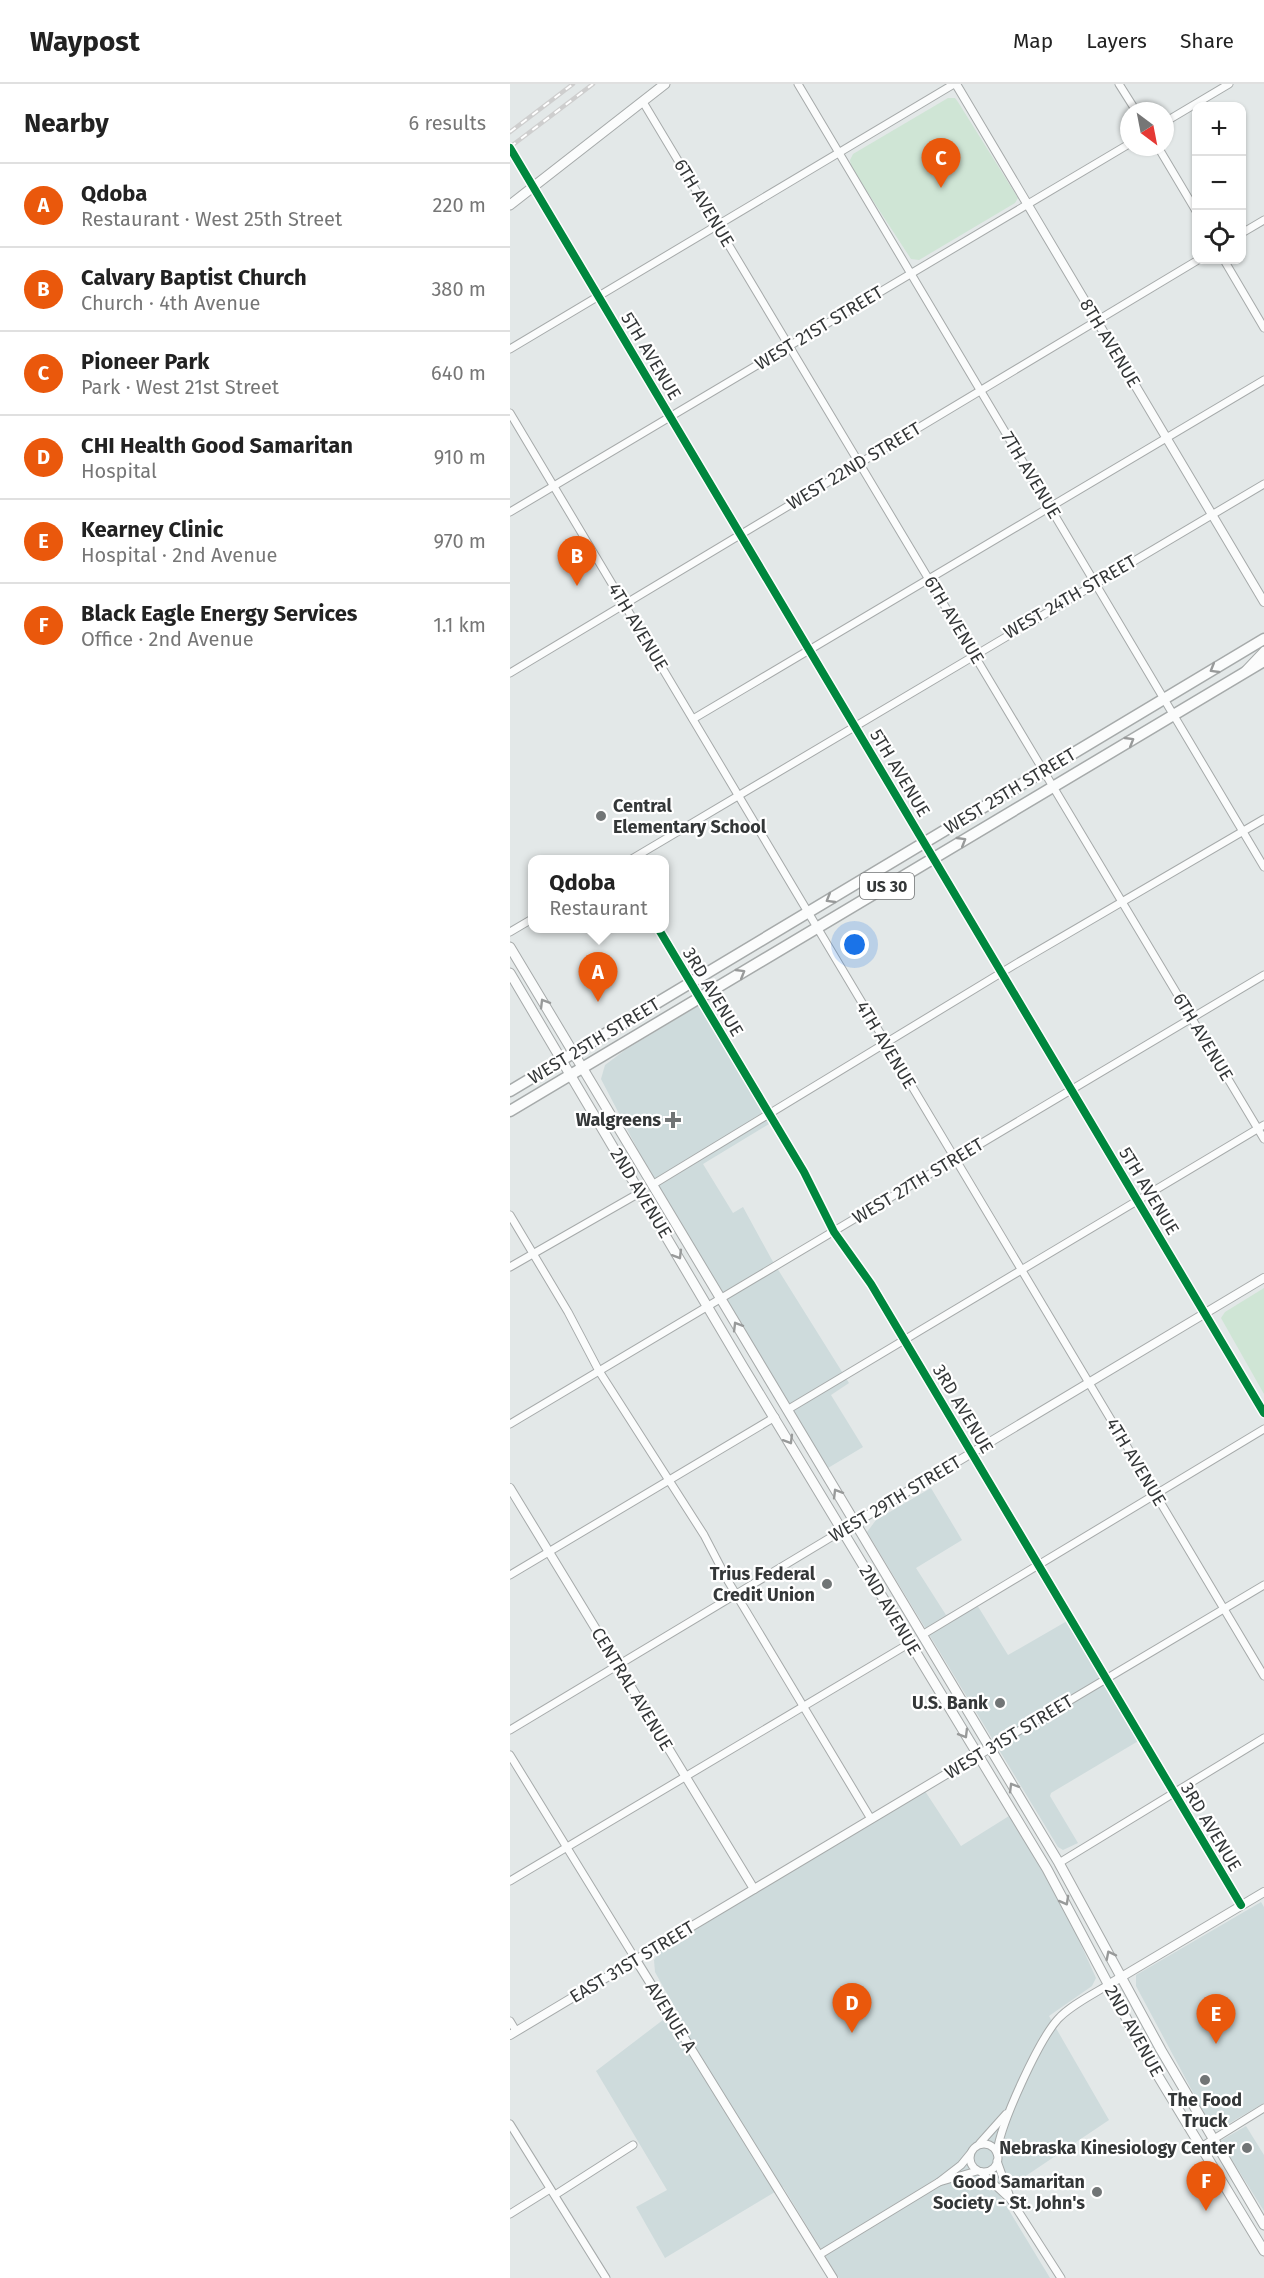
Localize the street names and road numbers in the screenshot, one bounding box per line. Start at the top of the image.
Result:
street label: 6TH AVENUE [669,155,739,251]
street label: WEST 21ST STREET [751,281,888,375]
street label: 8TH AVENUE [1075,295,1145,391]
street label: 5TH AVENUE [616,308,686,404]
street label: WEST 22ND STREET [783,417,926,515]
street label: 7TH AVENUE [996,427,1066,523]
street label: WEST 24TH STREET [1000,550,1141,644]
street label: 6TH AVENUE [919,572,989,668]
street label: 4TH AVENUE [603,579,673,675]
street label: 5TH AVENUE [865,725,935,821]
street label: WEST 25TH STREET [940,743,1080,839]
road number: US 30 [860,873,914,899]
street label: 3RD AVENUE [678,944,748,1040]
street label: 6TH AVENUE [1168,989,1238,1085]
street label: WEST 25TH STREET [524,993,664,1089]
street label: 4TH AVENUE [851,997,921,1093]
street label: WEST 27TH STREET [848,1133,988,1229]
street label: 5TH AVENUE [1114,1143,1184,1239]
street label: 2ND AVENUE [606,1144,676,1242]
street label: 3RD AVENUE [928,1361,998,1457]
street label: 4TH AVENUE [1101,1414,1171,1510]
street label: WEST 29TH STREET [825,1451,966,1547]
street label: 2ND AVENUE [855,1561,925,1659]
street label: CENTRAL AVENUE [587,1623,677,1755]
street label: WEST 31ST STREET [941,1690,1078,1784]
street label: 3RD AVENUE [1176,1779,1246,1875]
street label: EAST 31ST STREET [566,1916,699,2008]
street label: AVENUE A [641,1978,702,2057]
street label: 2ND AVENUE [1100,1981,1168,2081]

